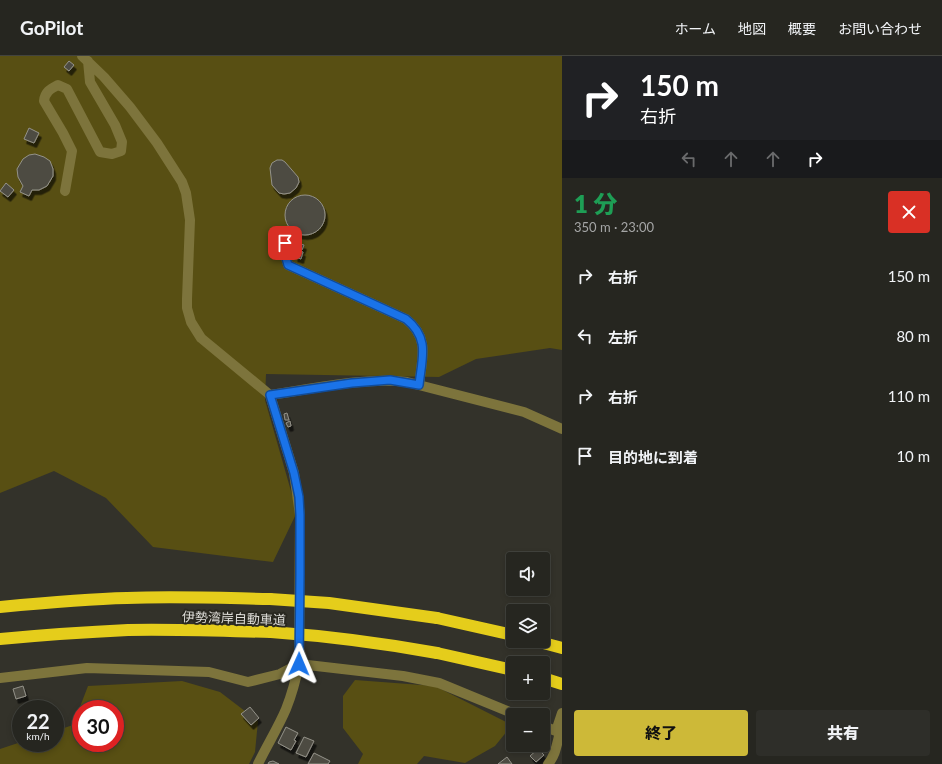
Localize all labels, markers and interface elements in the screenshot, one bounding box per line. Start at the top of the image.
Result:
text: GoPilot [20,16,83,39]
text: ホーム [674,20,716,37]
text: 地図 [738,20,766,37]
text: 概要 [788,20,816,37]
text: お問い合わせ [838,20,922,37]
text: 150 m [640,68,719,102]
icon: right [574,72,626,124]
text: 右折 [640,105,676,127]
icon: left [678,148,700,170]
icon: ahead [720,148,742,170]
icon: ahead [762,148,784,170]
icon: right [804,148,826,170]
text: 1 分 [574,189,617,218]
button: close [888,191,930,233]
text: 350 m · 23:00 [574,219,654,235]
pin [268,226,302,260]
icon: arrive [274,232,296,254]
icon: right [574,265,596,287]
text: 150 m [888,267,930,285]
text: 右折 [608,268,638,286]
icon: left [574,325,596,347]
text: 80 m [896,327,930,345]
text: 左折 [608,328,638,346]
icon: right [574,385,596,407]
text: 110 m [888,387,930,405]
text: 右折 [608,388,638,406]
icon: arrive [574,445,596,467]
text: 10 m [896,447,930,465]
text: 目的地に到着 [608,448,698,466]
map controls [506,552,550,752]
button: sound [506,552,550,596]
button: layers [506,604,550,648]
street label: 伊勢湾岸自動車道 [182,608,286,628]
position arrow [278,643,320,685]
button: + [506,656,550,700]
speed limit sign: 30 [72,700,124,752]
button: − [506,708,550,752]
text: 22 [26,709,50,733]
button: 終了 [574,710,748,756]
button: 共有 [756,710,930,756]
text: km/h [26,730,50,742]

